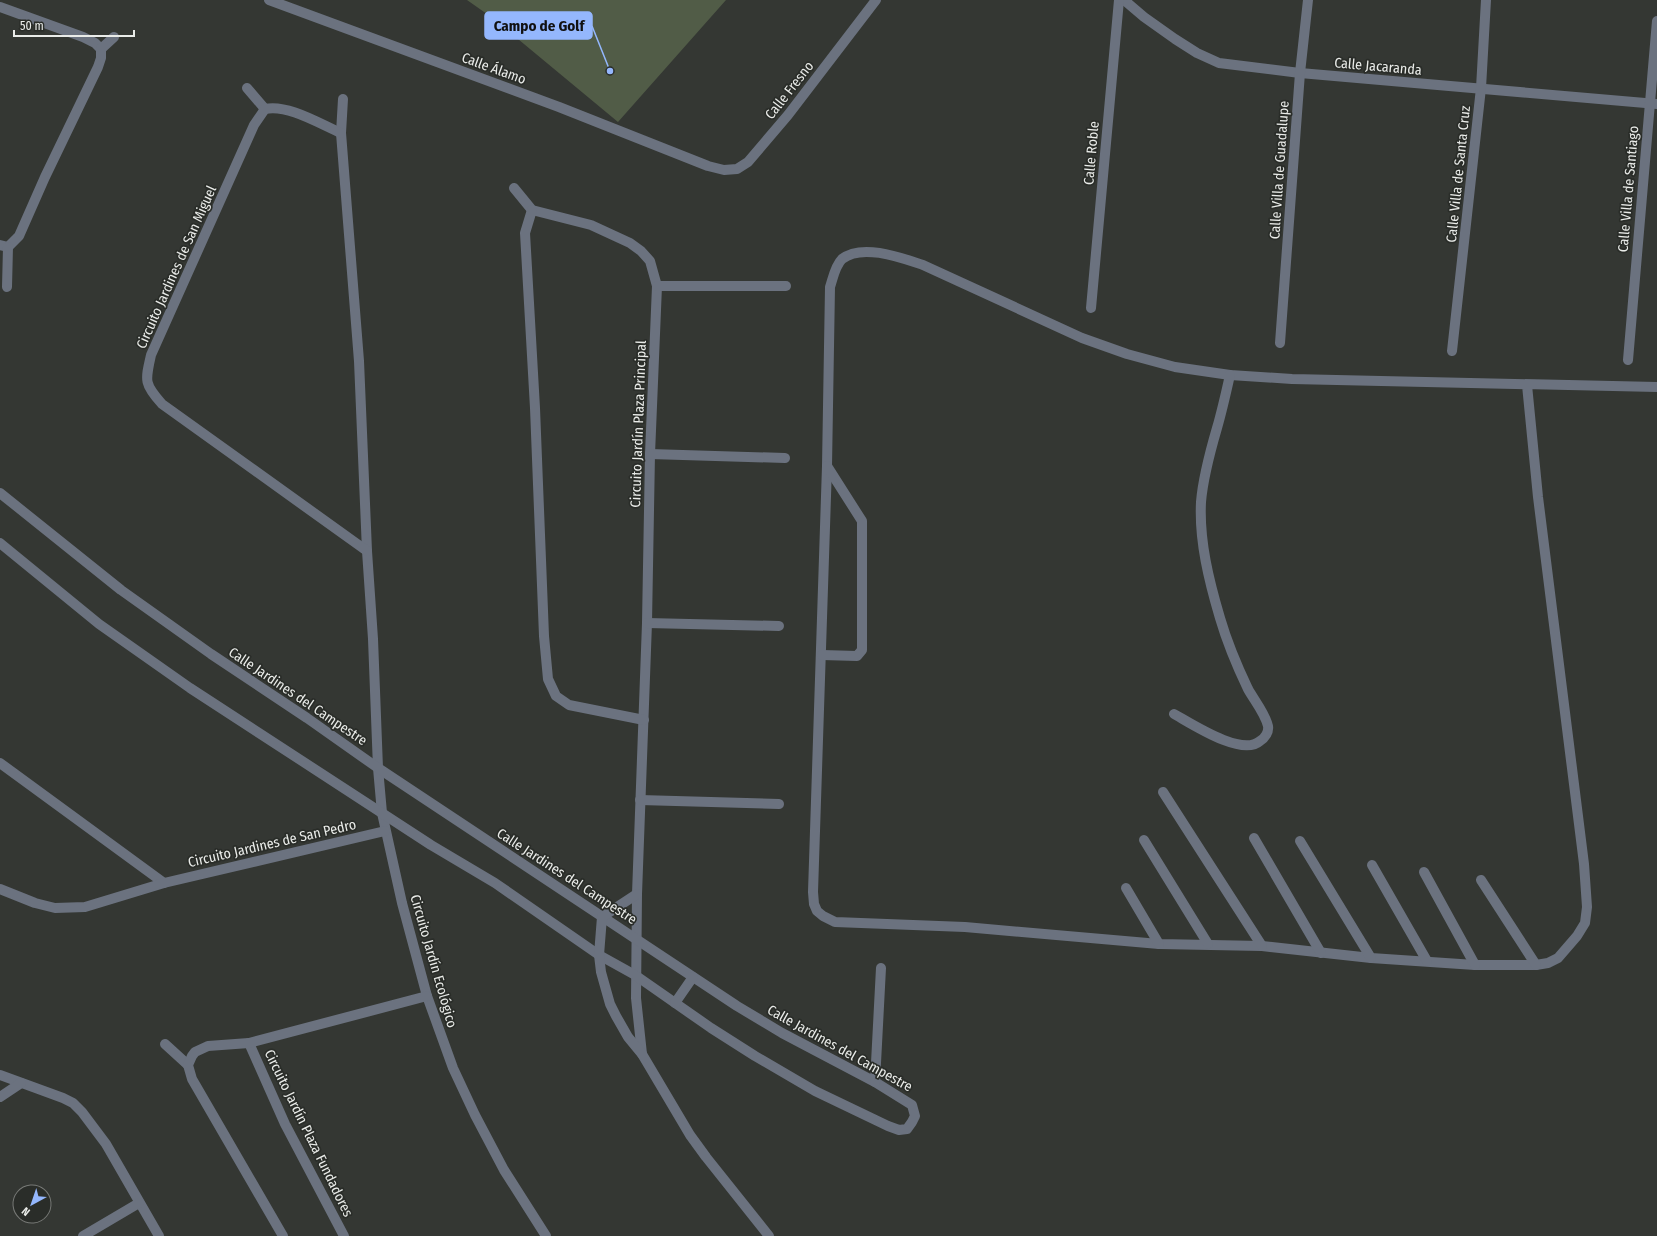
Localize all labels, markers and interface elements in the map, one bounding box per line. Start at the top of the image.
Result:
scale bar [14,12,134,38]
callout: Campo de Golf [485,12,592,39]
text: Campo de Golf [494,17,585,35]
text: 50 m [20,19,44,33]
street label: Calle Álamo [459,48,529,88]
street label: Calle Jacaranda [1334,54,1423,79]
street label: Calle Fresno [761,58,817,123]
street label: Calle Villa de Guadalupe [1266,100,1293,240]
street label: Calle Villa de Santa Cruz [1443,104,1474,243]
street label: Calle Roble [1080,120,1103,186]
street label: Calle Villa de Santiago [1615,125,1642,253]
street label: Circuito Jardines de San Miguel [133,183,220,351]
street label: Circuito Jardín Plaza Principal [627,340,650,508]
street label: Calle Jardines del Campestre [225,644,370,749]
street label: Circuito Jardines de San Pedro [186,816,358,871]
street label: Calle Jardines del Campestre [494,825,640,928]
street label: Circuito Jardín Ecológico [406,893,461,1030]
street label: Calle Jardines del Campestre [764,1001,915,1096]
street label: Circuito Jardín Plaza Fundadores [261,1047,357,1220]
north arrow [12,1184,52,1224]
text: N [19,1204,33,1218]

